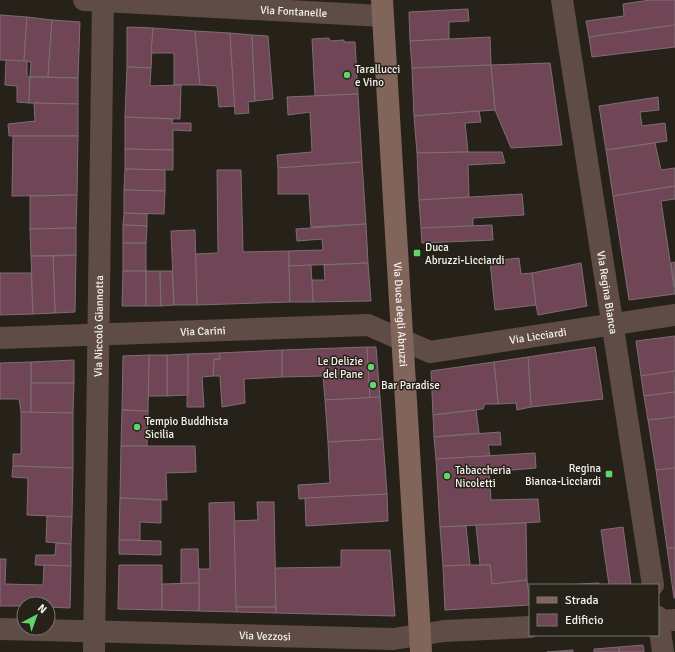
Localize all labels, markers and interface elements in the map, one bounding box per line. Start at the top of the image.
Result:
street label: Via Fontanelle [260,3,328,20]
place label: Tarallucci e Vino [355,63,400,89]
marker: Tarallucci e Vino [342,70,352,80]
place label: Duca Abruzzi-Licciardi [425,241,504,267]
marker: Duca Abruzzi-Licciardi [412,248,422,258]
street label: Via Regina Bianca [595,250,620,335]
street label: Via Duca degli Abruzzi [391,262,410,367]
street label: Via Niccolò Giannotta [91,275,106,377]
street label: Via Carini [180,324,226,338]
street label: Via Licciardi [508,325,567,346]
place label: Le Delizie del Pane [317,355,363,381]
marker: Le Delizie del Pane [366,362,376,372]
place label: Bar Paradise [381,379,440,392]
marker: Bar Paradise [368,380,378,390]
place label: Tempio Buddhista Sicilia [145,415,229,441]
marker: Tempio Buddhista Sicilia [132,422,142,432]
place label: Regina Bianca-Licciardi [525,462,601,488]
place label: Tabaccheria Nicoletti [455,464,512,490]
marker: Regina Bianca-Licciardi [604,469,614,479]
marker: Tabaccheria Nicoletti [442,471,452,481]
legend [529,584,659,636]
text: Strada [565,593,599,608]
north arrow [16,596,56,636]
text: N [35,601,49,616]
text: Edificio [565,613,603,628]
street label: Via Vezzosi [239,629,291,643]

